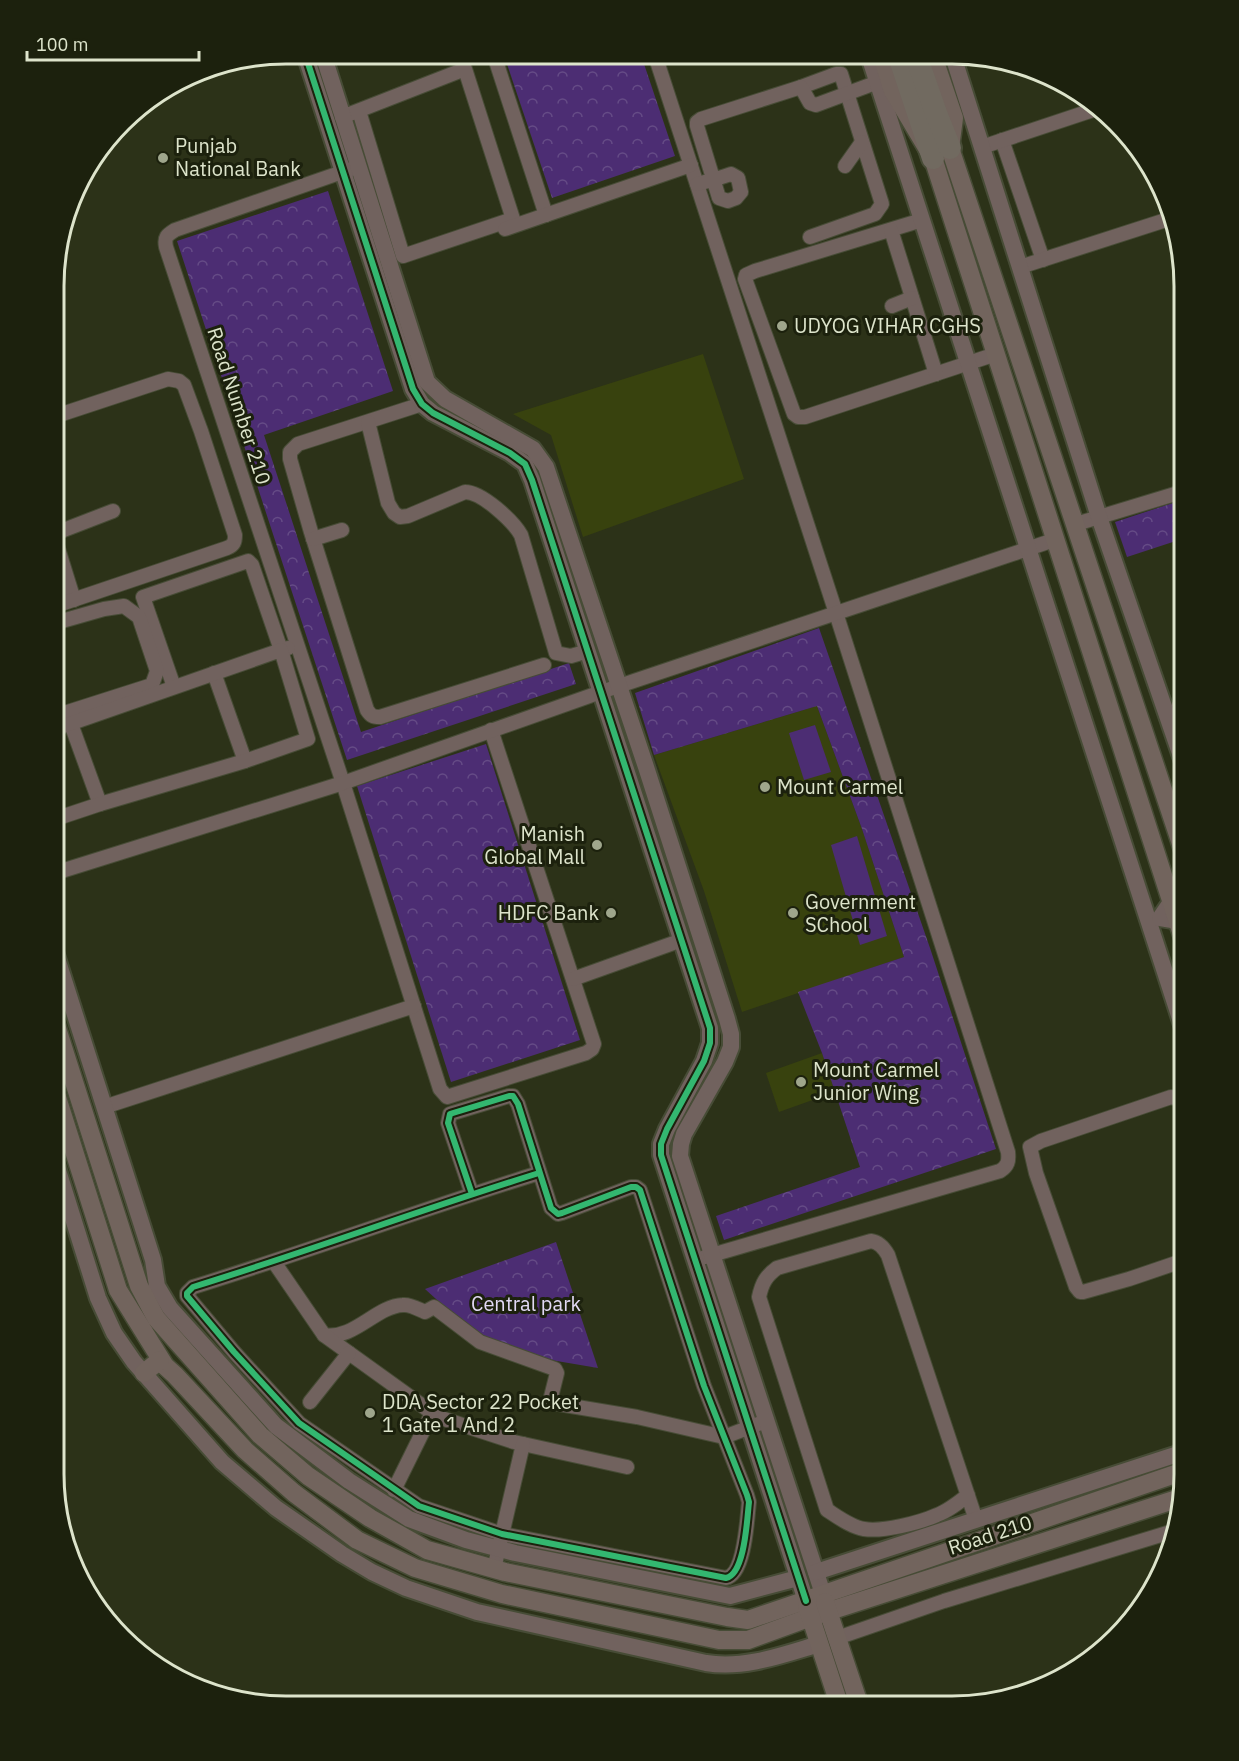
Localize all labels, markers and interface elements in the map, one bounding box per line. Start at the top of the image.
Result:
scale bar [27,24,200,62]
text: 100 m [36,33,88,56]
place label: Punjab National Bank [175,132,301,182]
marker: Punjab National Bank [156,151,170,165]
place label: UDYOG VIHAR CGHS [794,312,981,339]
marker: UDYOG VIHAR CGHS [775,319,789,333]
street label: Road Number 210 [201,324,278,488]
place label: Mount Carmel [777,773,903,800]
marker: Mount Carmel [758,780,772,794]
place label: Manish Global Mall [484,820,585,870]
marker: Manish Global Mall [590,838,604,852]
place label: Government SChool [805,888,916,938]
place label: HDFC Bank [498,899,599,926]
marker: HDFC Bank [604,906,618,920]
marker: Government SChool [786,906,800,920]
place label: Mount Carmel Junior Wing [813,1056,939,1106]
marker: Mount Carmel Junior Wing [794,1075,808,1089]
park label: Central park [471,1290,581,1317]
place label: DDA Sector 22 Pocket 1 Gate 1 And 2 [382,1388,579,1438]
marker: DDA Sector 22 Pocket 1 Gate 1 And 2 [363,1406,377,1420]
street label: Road 210 [944,1508,1035,1561]

